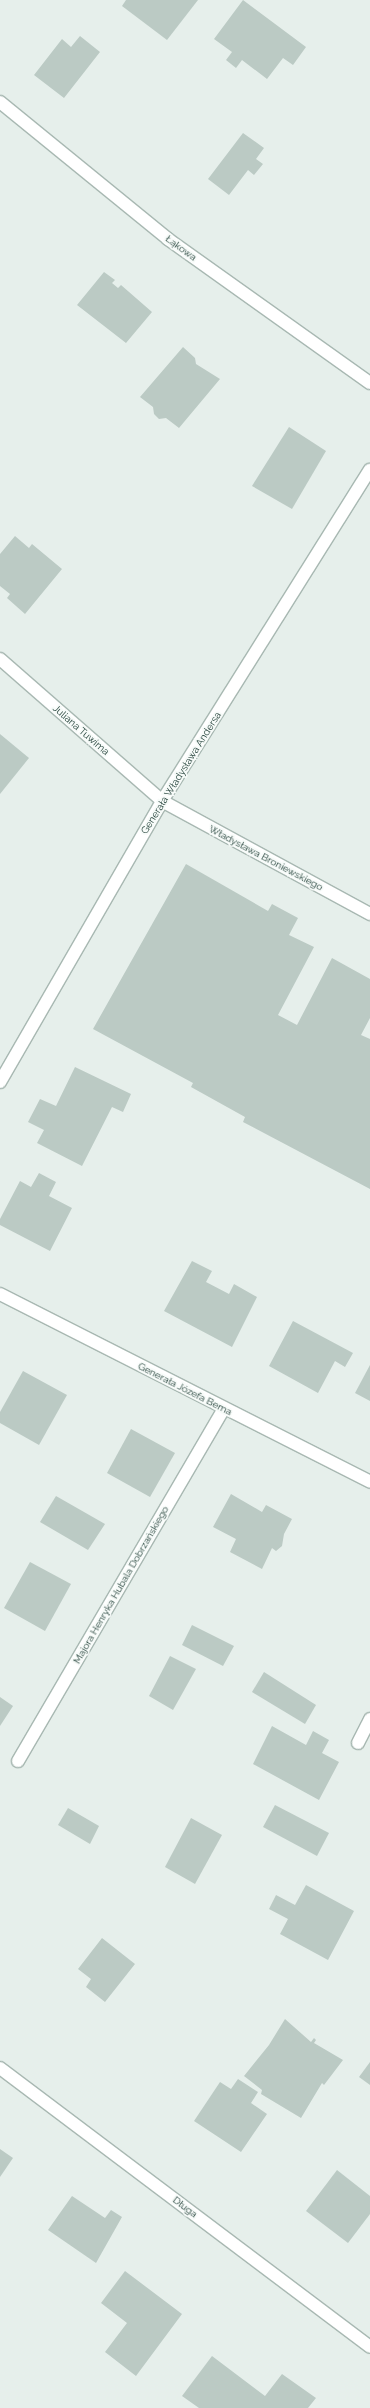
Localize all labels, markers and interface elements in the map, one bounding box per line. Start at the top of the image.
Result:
street label: Łąkowa [163,233,199,263]
street label: Juliana Tuwima [50,702,112,758]
street label: Generała Władysława Andersa [138,709,224,837]
street label: Władysława Broniewskiego [207,823,325,893]
street label: Generała Józefa Bema [136,1360,234,1418]
street label: Majora Henryka Hubala Dobrzańskiego [71,1504,171,1666]
street label: Długa [170,2194,200,2220]

